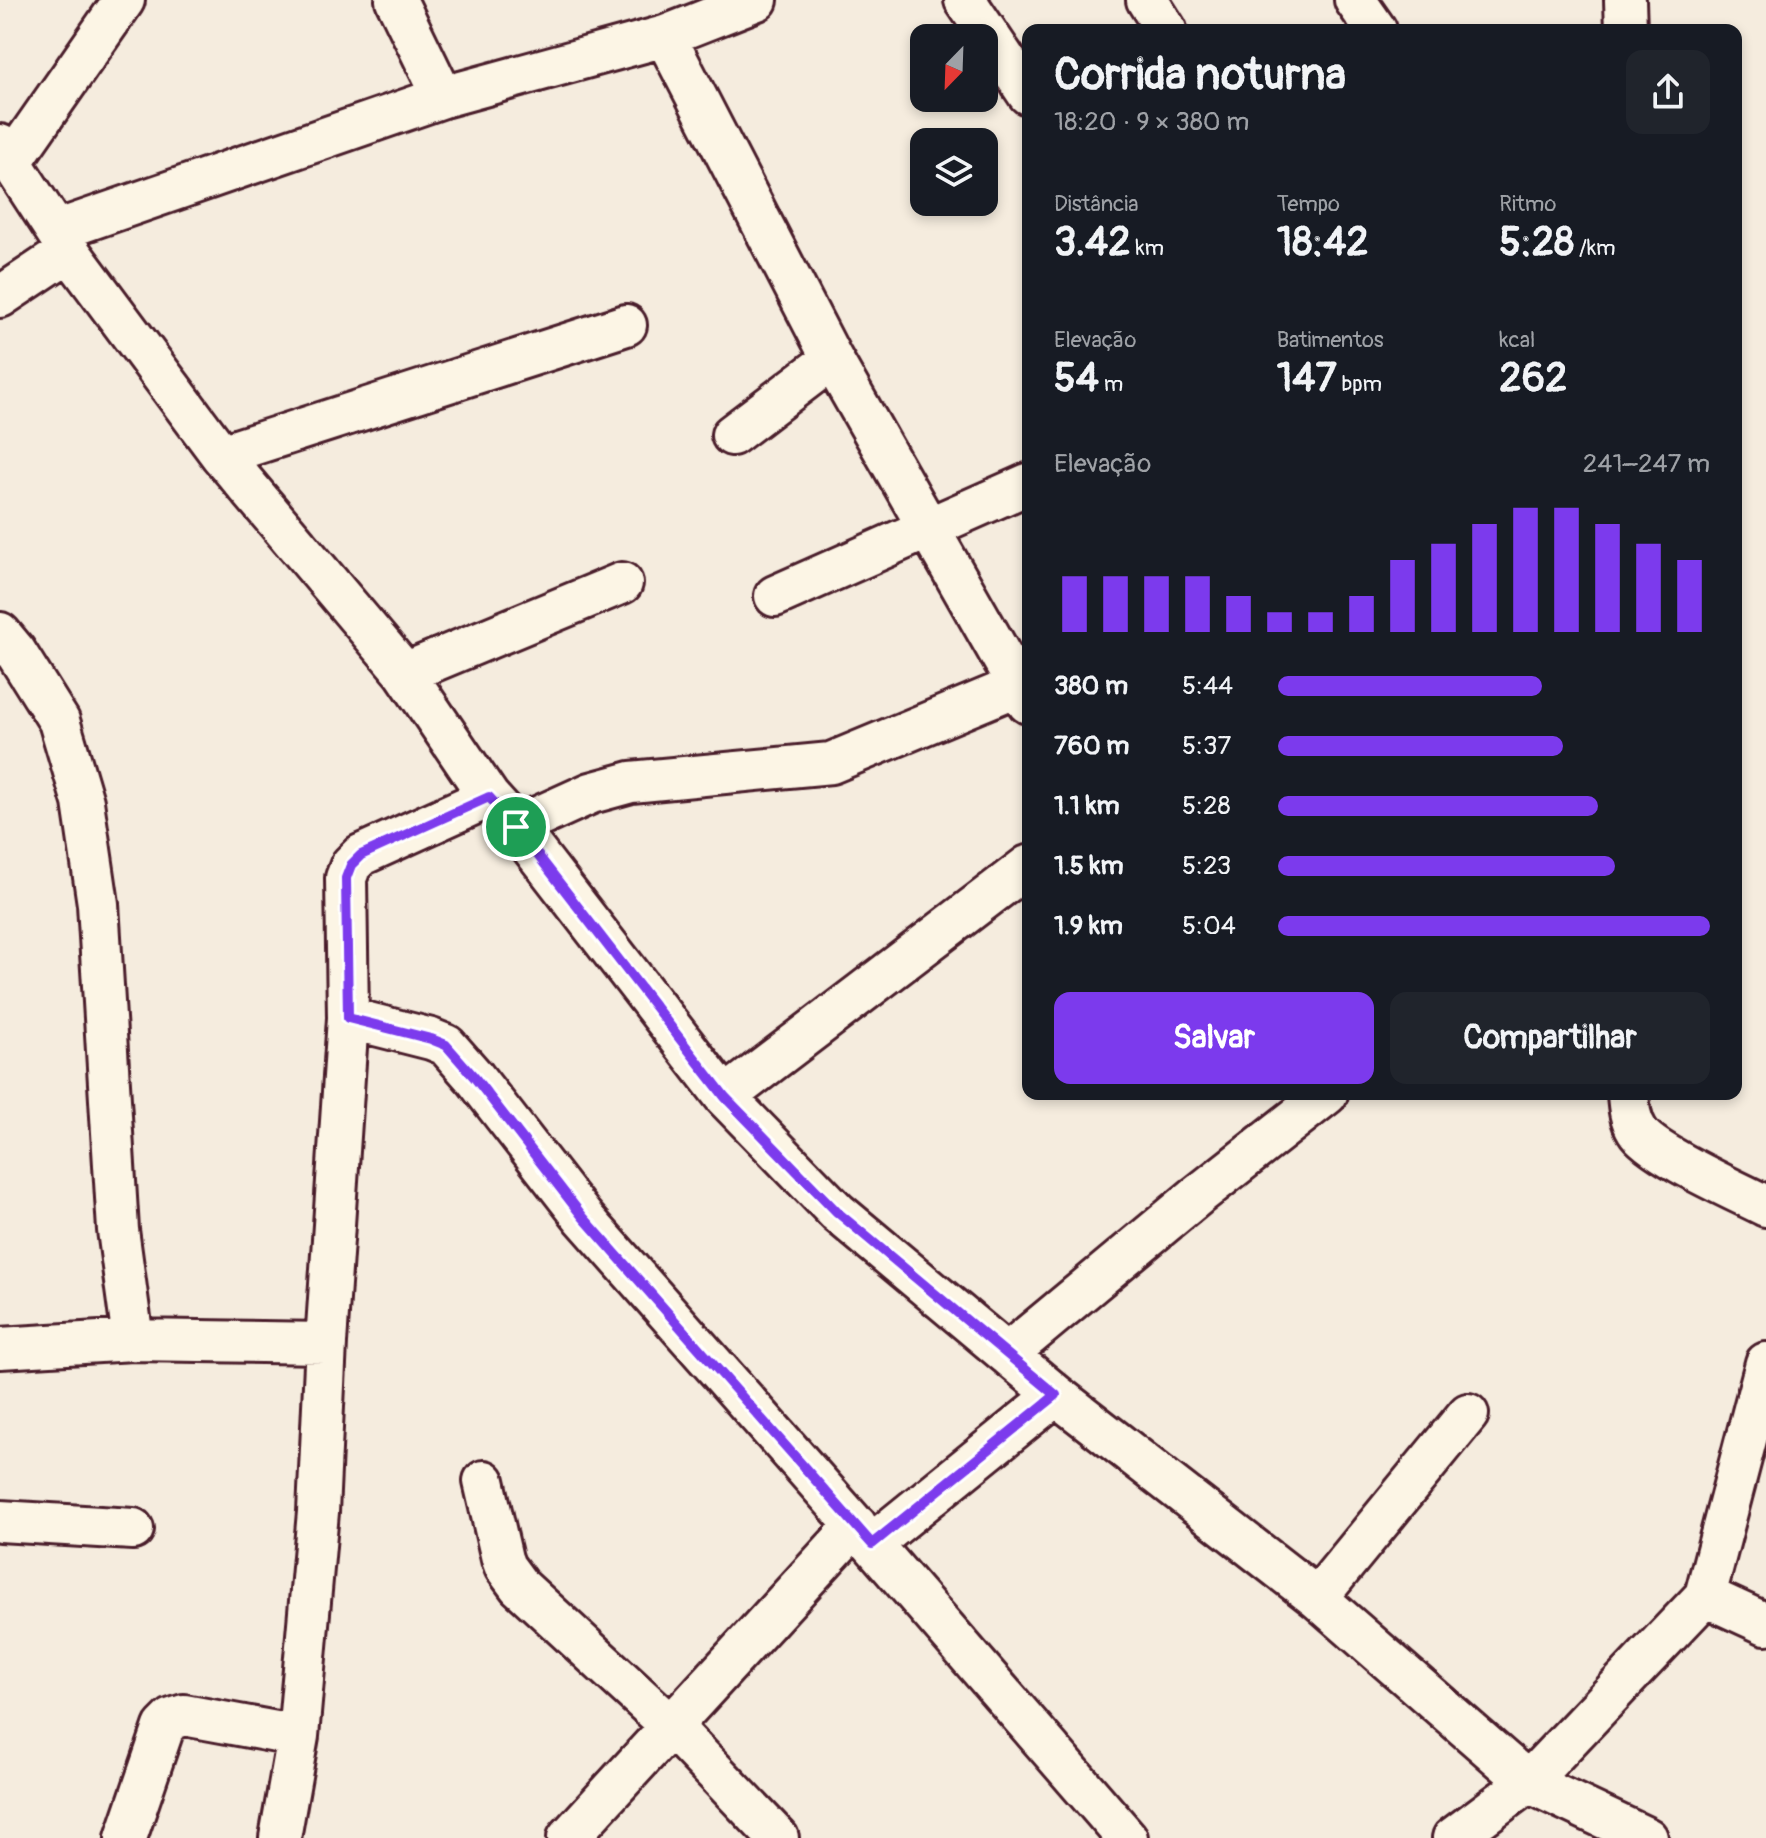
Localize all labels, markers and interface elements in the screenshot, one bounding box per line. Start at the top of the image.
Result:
north arrow [910,24,998,112]
map controls [910,24,998,216]
text: Corrida noturna [1054,48,1346,103]
button: share [1626,50,1710,134]
text: 18:20 · 9 × 380 m [1054,106,1249,138]
button: layers [910,128,998,216]
text: Distância [1054,190,1138,218]
text: Tempo [1277,190,1340,218]
text: Ritmo [1499,190,1556,218]
text: 3.42 [1054,218,1131,267]
text: 18:42 [1277,218,1369,267]
text: 5:28 [1499,218,1574,267]
text: km [1131,234,1164,262]
text: /km [1574,234,1616,262]
text: Elevação [1054,326,1136,354]
text: Batimentos [1277,326,1384,354]
text: kcal [1499,326,1535,354]
text: 54 [1054,354,1099,403]
text: 147 [1277,354,1337,403]
text: 262 [1499,354,1567,403]
text: m [1099,370,1123,398]
text: bpm [1337,370,1382,398]
text: Elevação [1054,448,1151,480]
text: 241–247 m [1583,448,1710,480]
text: 380 m [1054,670,1128,702]
text: 5:44 [1182,670,1233,702]
text: 760 m [1054,730,1129,762]
text: 5:37 [1182,730,1231,762]
text: 1.1 km [1054,790,1120,822]
text: 5:28 [1182,790,1231,822]
pin [482,793,550,861]
icon: arrive [494,805,538,849]
text: 1.5 km [1054,850,1124,882]
text: 5:23 [1182,850,1231,882]
text: 1.9 km [1054,910,1123,942]
text: 5:04 [1182,910,1236,942]
button: Salvar [1054,992,1374,1084]
button: Compartilhar [1390,992,1710,1084]

